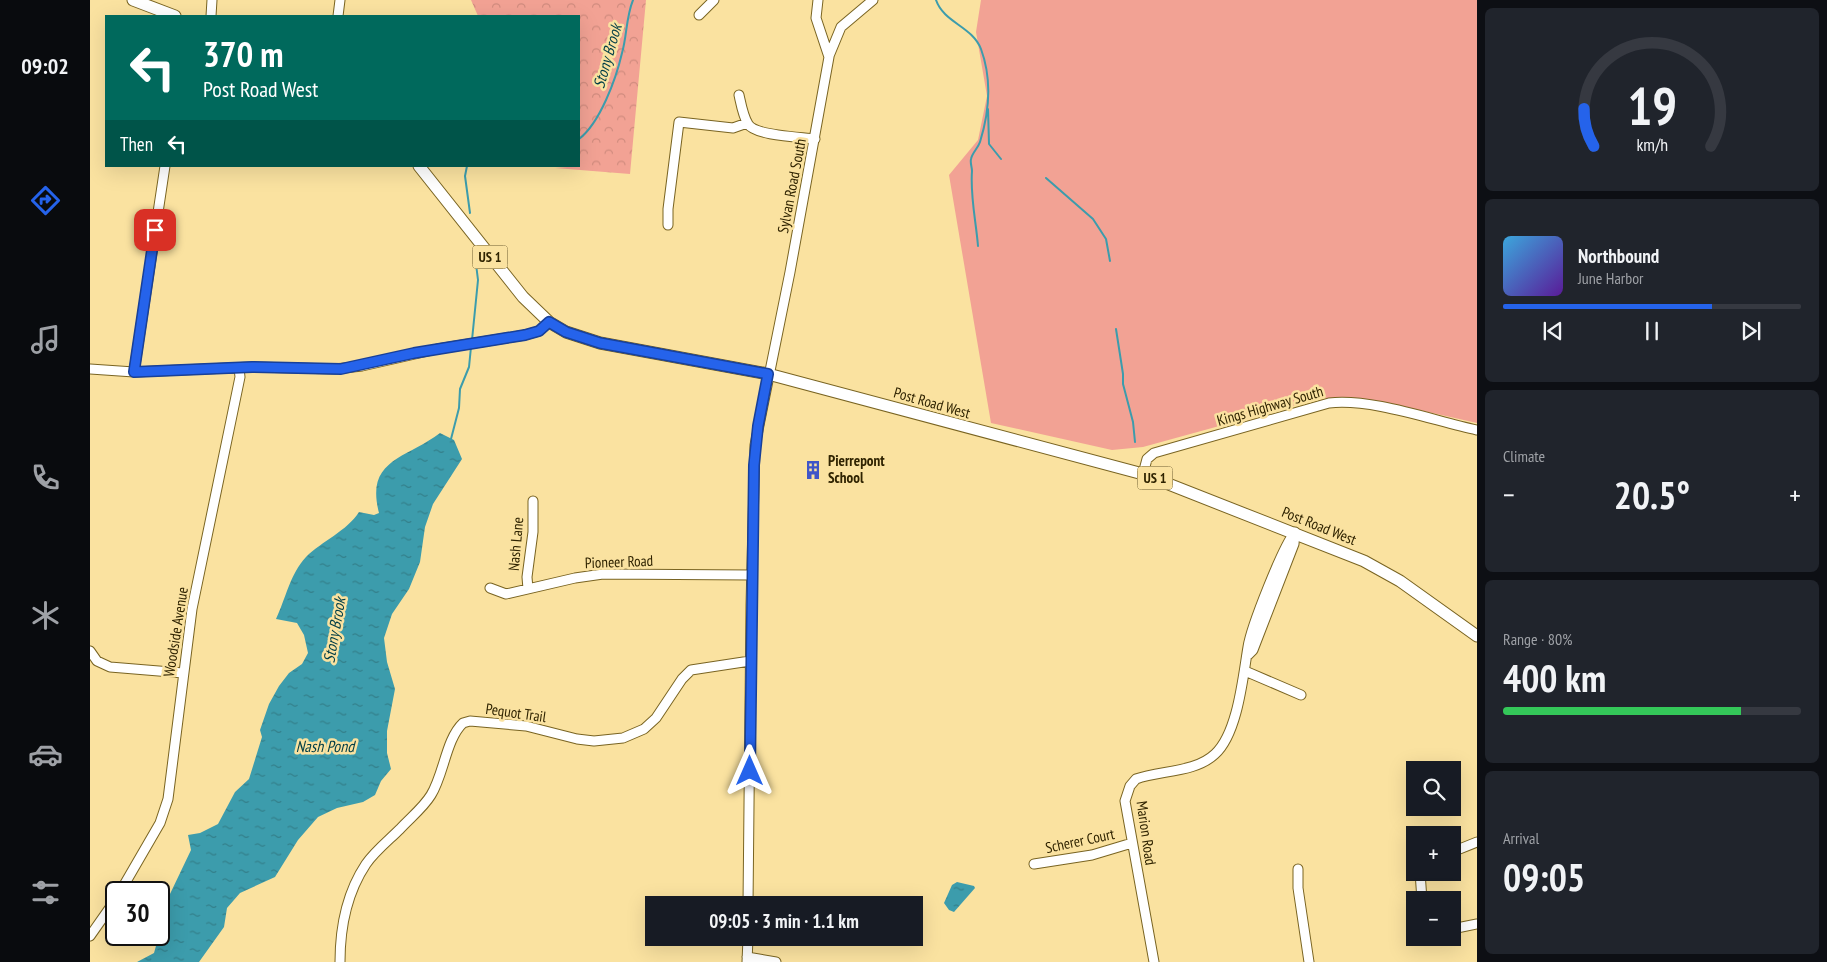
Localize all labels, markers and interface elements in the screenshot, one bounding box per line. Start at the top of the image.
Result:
water label: Stony Brook [588,20,626,90]
text: 370 m [203,31,284,77]
icon: left [120,35,185,100]
text: 09:02 [21,52,69,80]
text: 19 [1627,72,1677,139]
text: Post Road West [203,75,318,103]
icon: left [163,130,191,158]
text: Then [120,132,153,156]
text: km/h [1636,133,1668,156]
street label: Sylvan Road South [773,137,810,235]
icon: directions [28,183,63,218]
pin [134,209,176,251]
icon: arrive [141,216,169,244]
text: Northbound [1578,244,1659,268]
road number: US 1 [472,246,508,268]
text: June Harbor [1578,268,1643,288]
icon: previous [1539,317,1567,345]
icon: pause [1638,317,1666,345]
icon: next [1737,317,1765,345]
icon: music [28,322,63,357]
street label: Kings Highway South [1215,381,1325,430]
street label: Post Road West [892,383,973,422]
text: Climate [1503,446,1545,466]
place label: Pierrepont School [828,451,885,487]
building icon: Pierrepont School [802,459,824,481]
icon: phone [28,460,63,495]
road number: US 1 [1138,466,1172,489]
text: 20.5° [1614,470,1690,519]
text: − [1503,476,1515,513]
text: + [1789,476,1801,513]
street label: Post Road West [1279,502,1359,549]
street label: Nash Lane [504,516,527,572]
street label: Pioneer Road [585,551,653,572]
street label: Woodside Avenue [159,586,192,678]
water label: Stony Brook [318,594,350,664]
icon: climate [28,598,63,633]
text: Range · 80% [1503,629,1572,649]
text: 400 km [1503,653,1606,702]
street label: Pequot Trail [484,699,548,726]
water label: Nash Pond [296,736,356,756]
icon: car [28,737,63,772]
position arrow [723,744,775,796]
map controls [1406,761,1461,946]
button: search [1406,761,1461,816]
street label: Marion Road [1133,800,1160,866]
street label: Scherer Court [1044,824,1116,857]
button: + [1406,826,1461,881]
text: Arrival [1503,828,1539,848]
text: 09:05 [1503,852,1585,901]
icon: filters [28,875,63,910]
speed limit sign: 30 [105,881,170,946]
button: − [1406,891,1461,946]
text: 09:05 · 3 min · 1.1 km [709,909,859,933]

